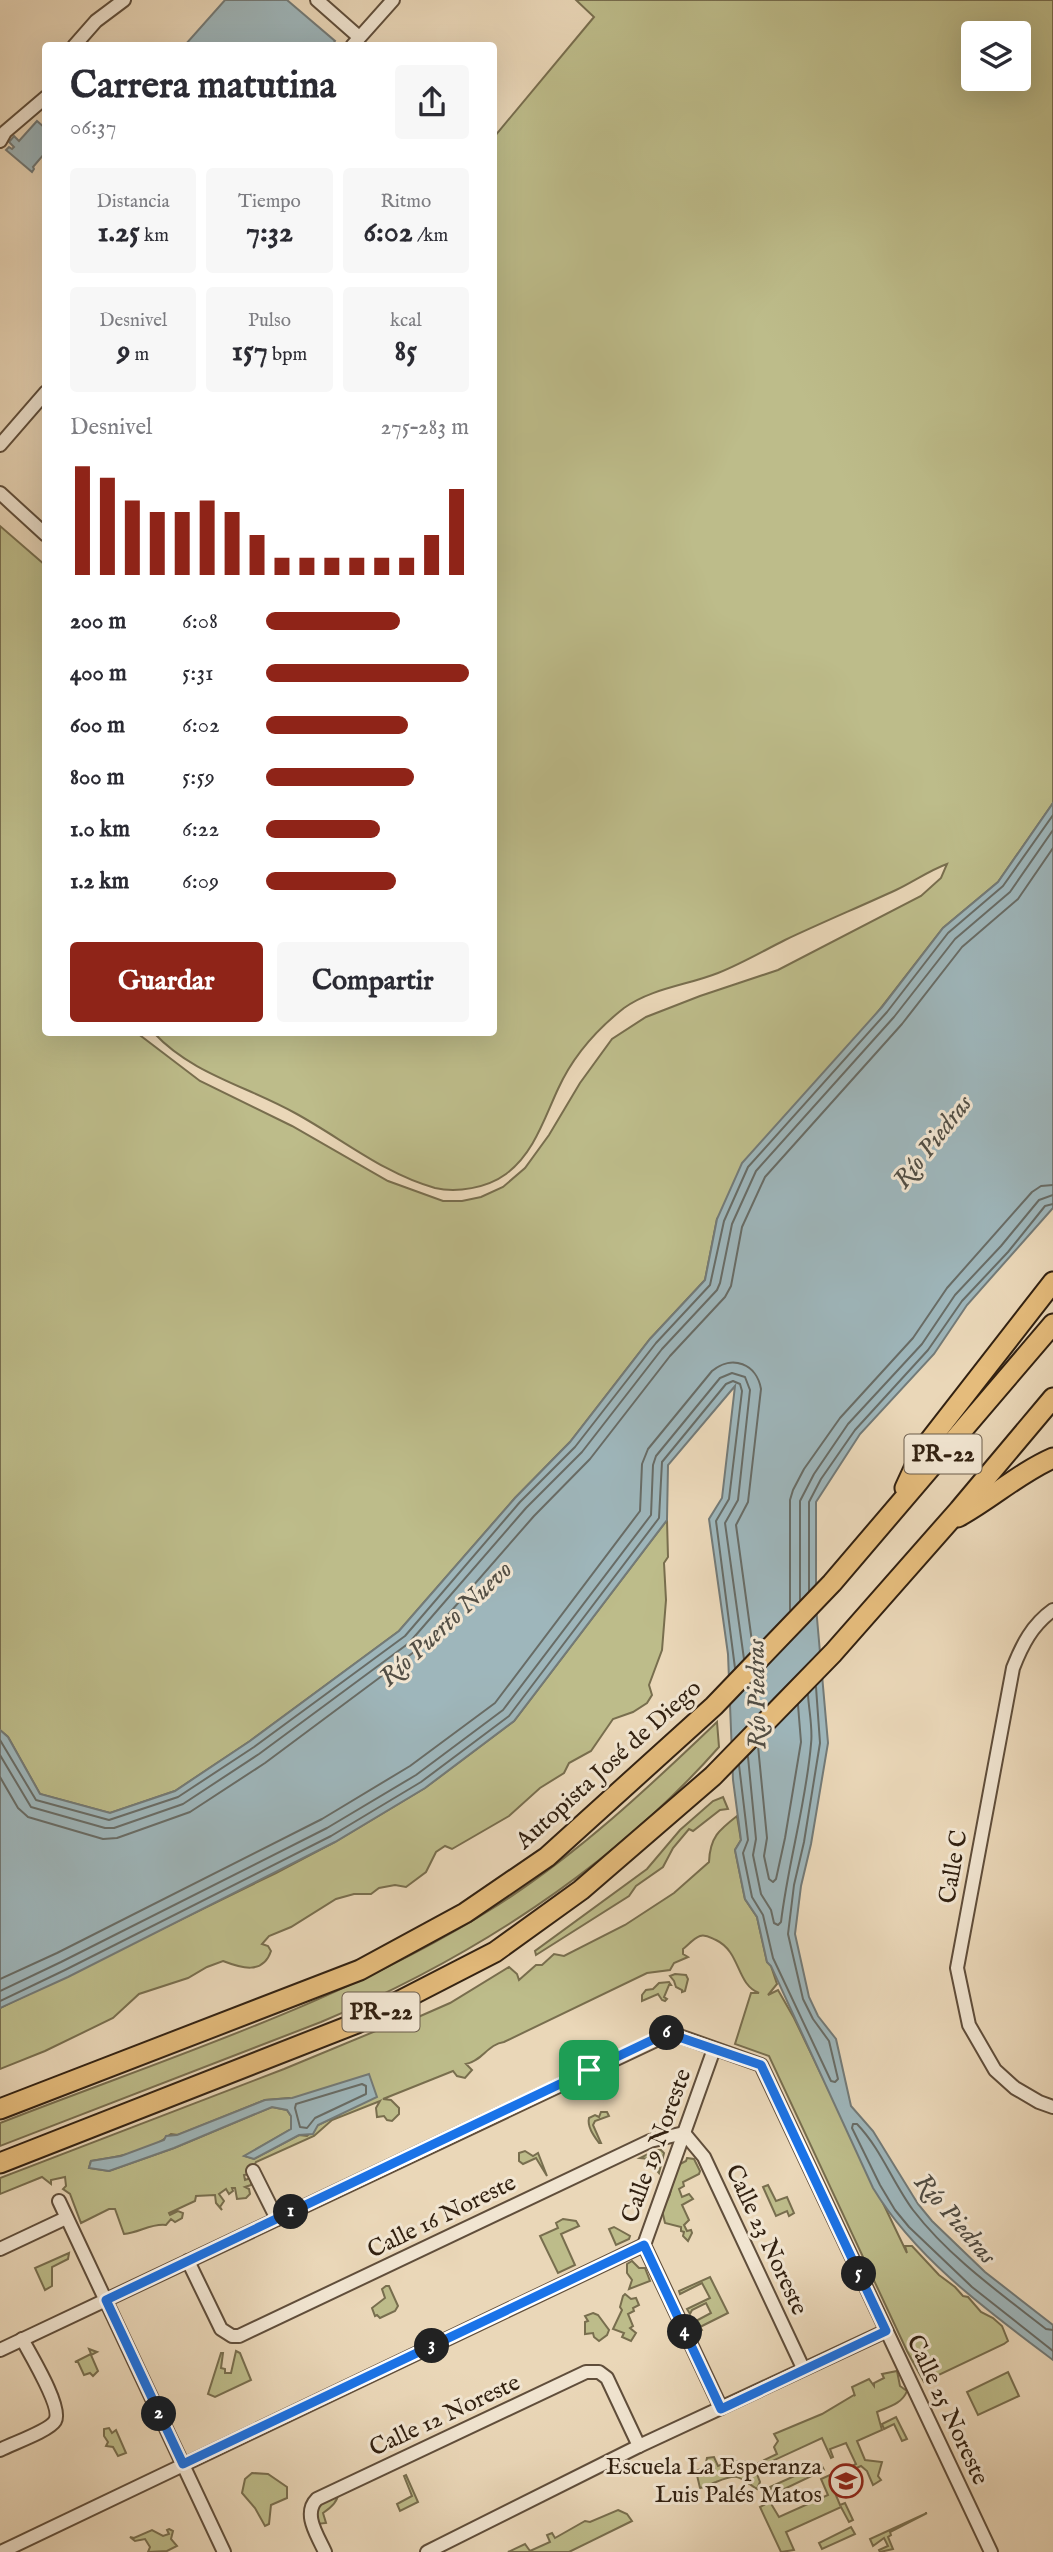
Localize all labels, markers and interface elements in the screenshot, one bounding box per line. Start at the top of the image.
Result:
map controls [961,21,1031,91]
button: layers [961,21,1031,91]
text: Carrera matutina [70,63,336,111]
button: share [395,65,469,139]
text: 06:37 [70,113,116,142]
text: Distancia [97,190,170,214]
text: Tiempo [238,190,301,214]
text: Ritmo [380,190,431,214]
text: 1.25 [97,214,140,252]
text: 7:32 [246,214,293,252]
text: 6:02 [363,214,413,252]
text: km [140,224,169,248]
text: /km [413,224,448,248]
text: Desnivel [99,309,167,333]
text: Pulso [248,309,291,333]
text: kcal [390,309,422,333]
text: 9 [117,333,130,371]
text: 157 [232,333,268,371]
text: 85 [395,333,417,371]
text: m [130,343,149,367]
text: bpm [268,343,307,367]
text: Desnivel [70,413,152,442]
text: 275–283 m [381,413,469,442]
text: 200 m [70,607,126,636]
text: 6:08 [182,607,218,636]
text: 400 m [70,659,127,688]
text: 5:31 [182,659,214,688]
text: 600 m [70,711,125,740]
text: 6:02 [182,711,220,740]
text: 800 m [70,763,124,792]
text: 5:59 [182,763,215,792]
text: 1.0 km [70,815,130,844]
text: 6:22 [182,815,219,844]
text: 1.2 km [70,867,129,896]
text: 6:09 [182,867,219,896]
button: Guardar [70,942,263,1022]
button: Compartir [277,942,469,1022]
water label: Río Piedras [886,1088,980,1196]
road number: PR-22 [904,1434,982,1474]
water label: Río Puerto Nuevo [372,1554,520,1694]
water label: Río Piedras [740,1638,774,1749]
street label: Autopista José de Diego [509,1673,708,1857]
street label: Calle C [932,1828,976,1906]
road number: PR-22 [342,1993,420,2032]
pin: 6 [650,2016,684,2050]
text: 6 [662,2020,671,2044]
pin [559,2040,619,2100]
icon: arrive [570,2051,608,2089]
street label: Calle 19 Noreste [615,2065,699,2227]
street label: Calle 23 Noreste [718,2160,814,2320]
water label: Río Piedras [906,2167,1004,2272]
street label: Calle 16 Noreste [363,2168,521,2266]
pin: 1 [274,2194,308,2230]
text: 1 [287,2199,294,2223]
pin: 5 [842,2256,876,2292]
text: 5 [855,2261,862,2285]
pin: 4 [668,2314,702,2350]
text: 4 [680,2319,689,2343]
pin: 3 [414,2328,450,2364]
street label: Calle 25 Noreste [899,2330,995,2490]
text: 3 [428,2333,435,2357]
street label: Calle 12 Noreste [365,2368,525,2464]
pin: 2 [142,2396,176,2432]
text: 2 [154,2401,163,2425]
place label: Escuela La Esperanza Luis Palés Matos [606,2452,823,2511]
school or university icon: Escuela La Esperanza Luis Palés Matos [827,2462,865,2500]

